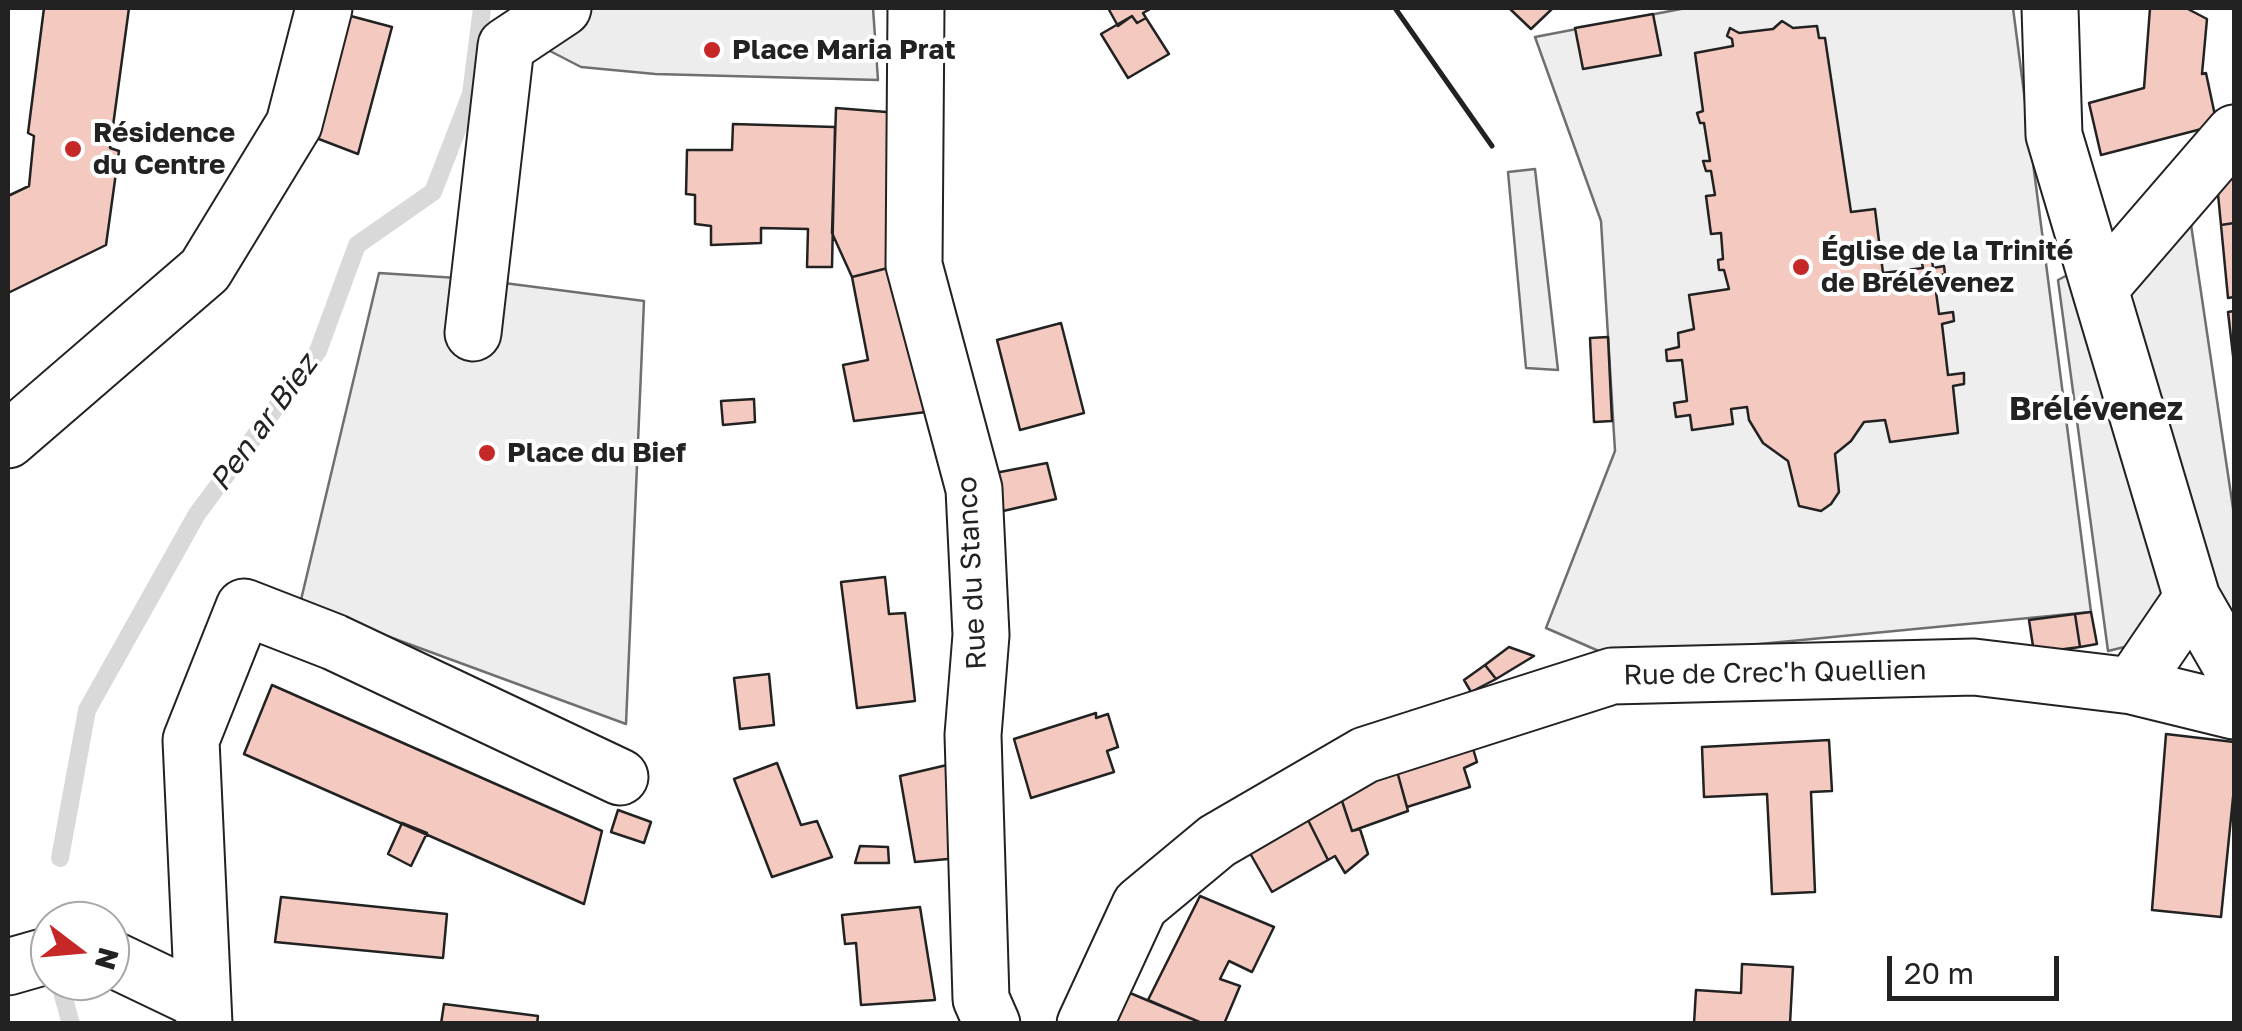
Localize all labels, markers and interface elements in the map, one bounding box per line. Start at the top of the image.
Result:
place label: Place Maria Prat [732,33,956,67]
marker: Place Maria Prat [701,39,723,61]
place label: Résidence du Centre [93,116,235,182]
marker: Résidence du Centre [62,138,84,160]
place label: Église de la Trinité de Brélévenez [1821,234,2073,300]
marker: Église de la Trinité de Brélévenez [1790,256,1812,278]
water label: Pen ar Biez [203,348,325,498]
district label: Brélévenez [2009,391,2183,429]
place label: Place du Bief [507,436,686,470]
marker: Place du Bief [476,442,498,464]
street label: Rue du Stanco [950,476,994,670]
street label: Rue de Crec'h Quellien [1623,654,1927,692]
north arrow [30,901,130,1001]
scale bar [1892,936,2064,998]
text: N [89,944,126,974]
text: 20 m [1904,955,1974,991]

